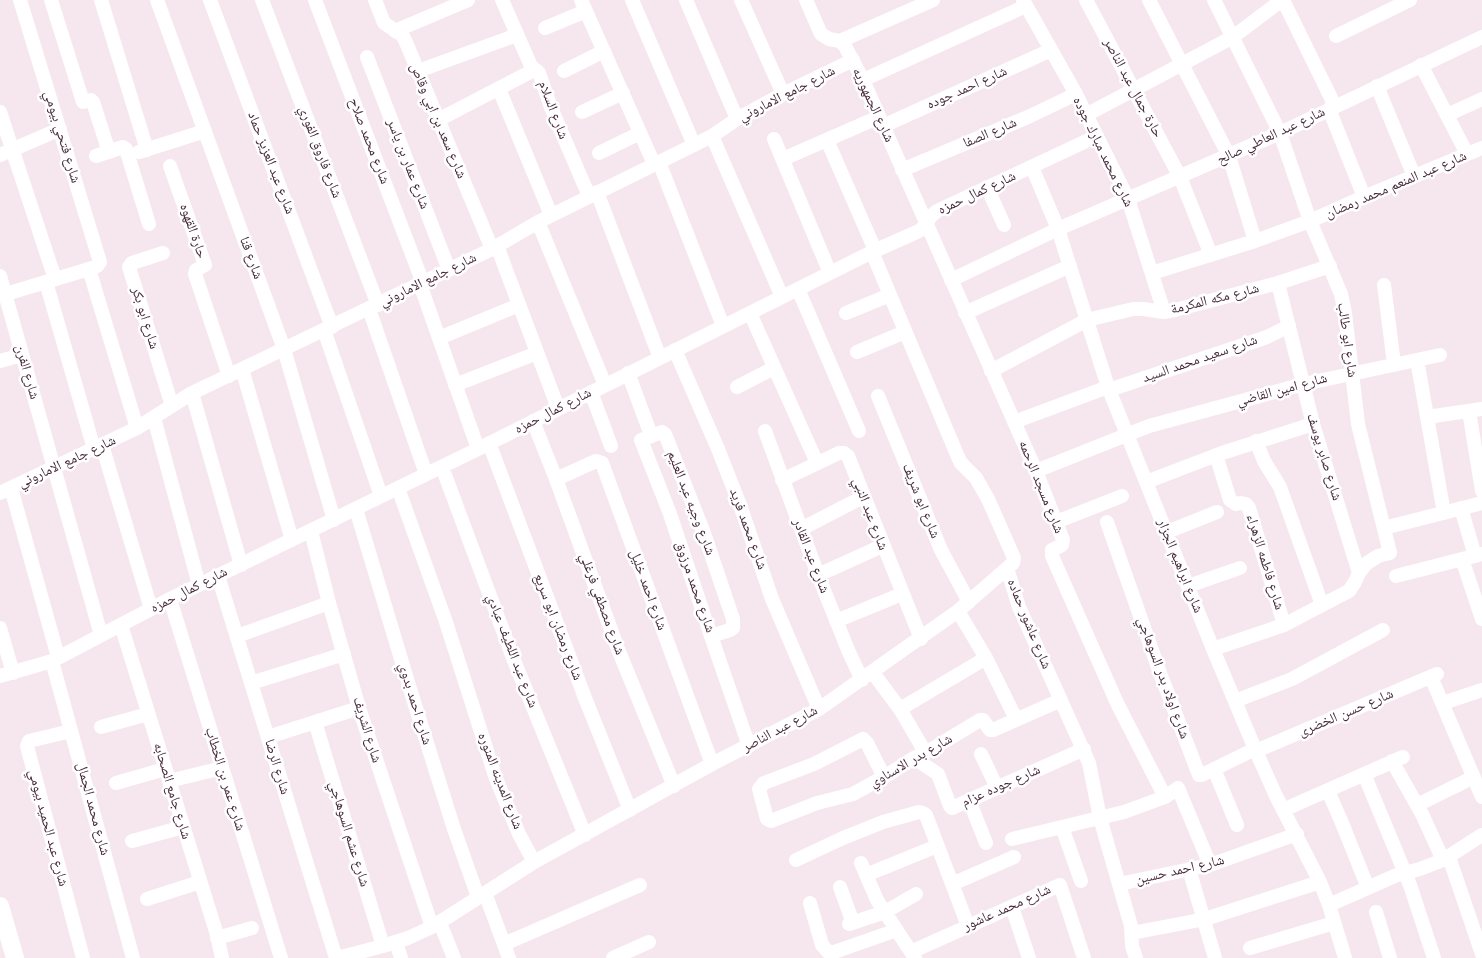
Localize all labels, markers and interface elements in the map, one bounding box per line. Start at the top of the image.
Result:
street label: حارة جمال عبد الناصر [1100,35,1166,141]
street label: شارع سعد بن ابي وقاص [406,61,470,181]
street label: شارع جامع الاماروني [736,62,838,126]
street label: شارع احمد جوده [924,63,1010,113]
street label: شارع الجمهوريه [848,65,898,145]
street label: شارع السلام [534,78,572,142]
street label: شارع فتحي بيومي [40,89,84,185]
street label: شارع محمد مبارك جوده [1069,94,1137,210]
street label: شارع محمد صلاح [345,96,393,186]
street label: شارع فاروق الفوري [295,104,345,200]
street label: شارع عبد العاطي صالح [1214,104,1328,168]
street label: شارع عبد العزيز حماد [244,109,298,217]
street label: شارع الصفا [961,114,1019,152]
street label: شارع عمار بن ياسر [383,116,433,212]
street label: شارع عبد المنعم محمد رمضان [1323,148,1469,222]
street label: شارع كمال حمزه [935,168,1019,218]
street label: حارة القهوه [176,201,210,261]
street label: شارع قنا [236,234,266,282]
street label: شارع جامع الاماروني [377,249,479,311]
street label: شارع مكه المكرمة [1169,280,1261,318]
street label: شارع ابو بكر [128,285,162,351]
street label: شارع ابو طالب [1333,302,1361,378]
street label: شارع سعيد محمد السيد [1140,331,1260,387]
street label: شارع الفرن [11,343,43,401]
street label: شارع امين القاضي [1235,370,1329,410]
street label: شارع كمال حمزه [512,384,594,438]
street label: شارع صابر يوسف [1303,411,1345,503]
street label: شارع جامع الاماروني [15,432,119,492]
street label: شارع مسجد الرحمه [1015,438,1067,536]
street label: شارع وجيه عبد العليم [663,448,719,558]
street label: شارع ابو شريف [898,461,944,541]
street label: شارع عبد النبي [848,475,892,553]
street label: شارع محمد فريد [725,486,771,572]
street label: شارع فاطمه الزهراء [1242,512,1288,612]
street label: شارع عبد القادر [789,516,833,596]
street label: شارع ابراهيم الجزار [1153,516,1207,616]
street label: شارع محمد مرزوق [671,539,719,635]
street label: شارع احمد خليل [626,547,670,633]
street label: شارع مصطفي فرغلي [576,551,628,657]
street label: شارع كمال حمزه [148,563,230,617]
street label: شارع رمضان ابو سريع [530,571,586,683]
street label: شارع عاشور حماده [1003,576,1055,672]
street label: شارع عبد اللطيف عبادي [483,592,541,710]
street label: شارع اولاد بدر السوهاجي [1133,615,1193,741]
street label: شارع احمد بدوي [395,661,435,747]
street label: شارع حسن الخضرى [1296,685,1396,741]
street label: شارع الشريف [349,695,385,765]
street label: شارع عبد الناصر [740,702,820,756]
street label: شارع عمر بن الخطاب [201,725,249,833]
street label: شارع المدينه المنوره [474,730,526,832]
street label: شارع بدر الاسناوي [867,730,955,792]
street label: شارع الرضا [261,737,293,797]
street label: شارع جامع الصحابه [149,741,195,841]
street label: شارع محمد الجمال [72,761,114,857]
street label: شارع جوده عزام [959,761,1043,811]
street label: شارع عبد الحميد بيومي [24,768,72,888]
street label: شارع عشم السوهاجي [325,779,373,889]
street label: شارع احمد حسين [1134,852,1226,888]
street label: شارع محمد عاشور [961,881,1053,935]

